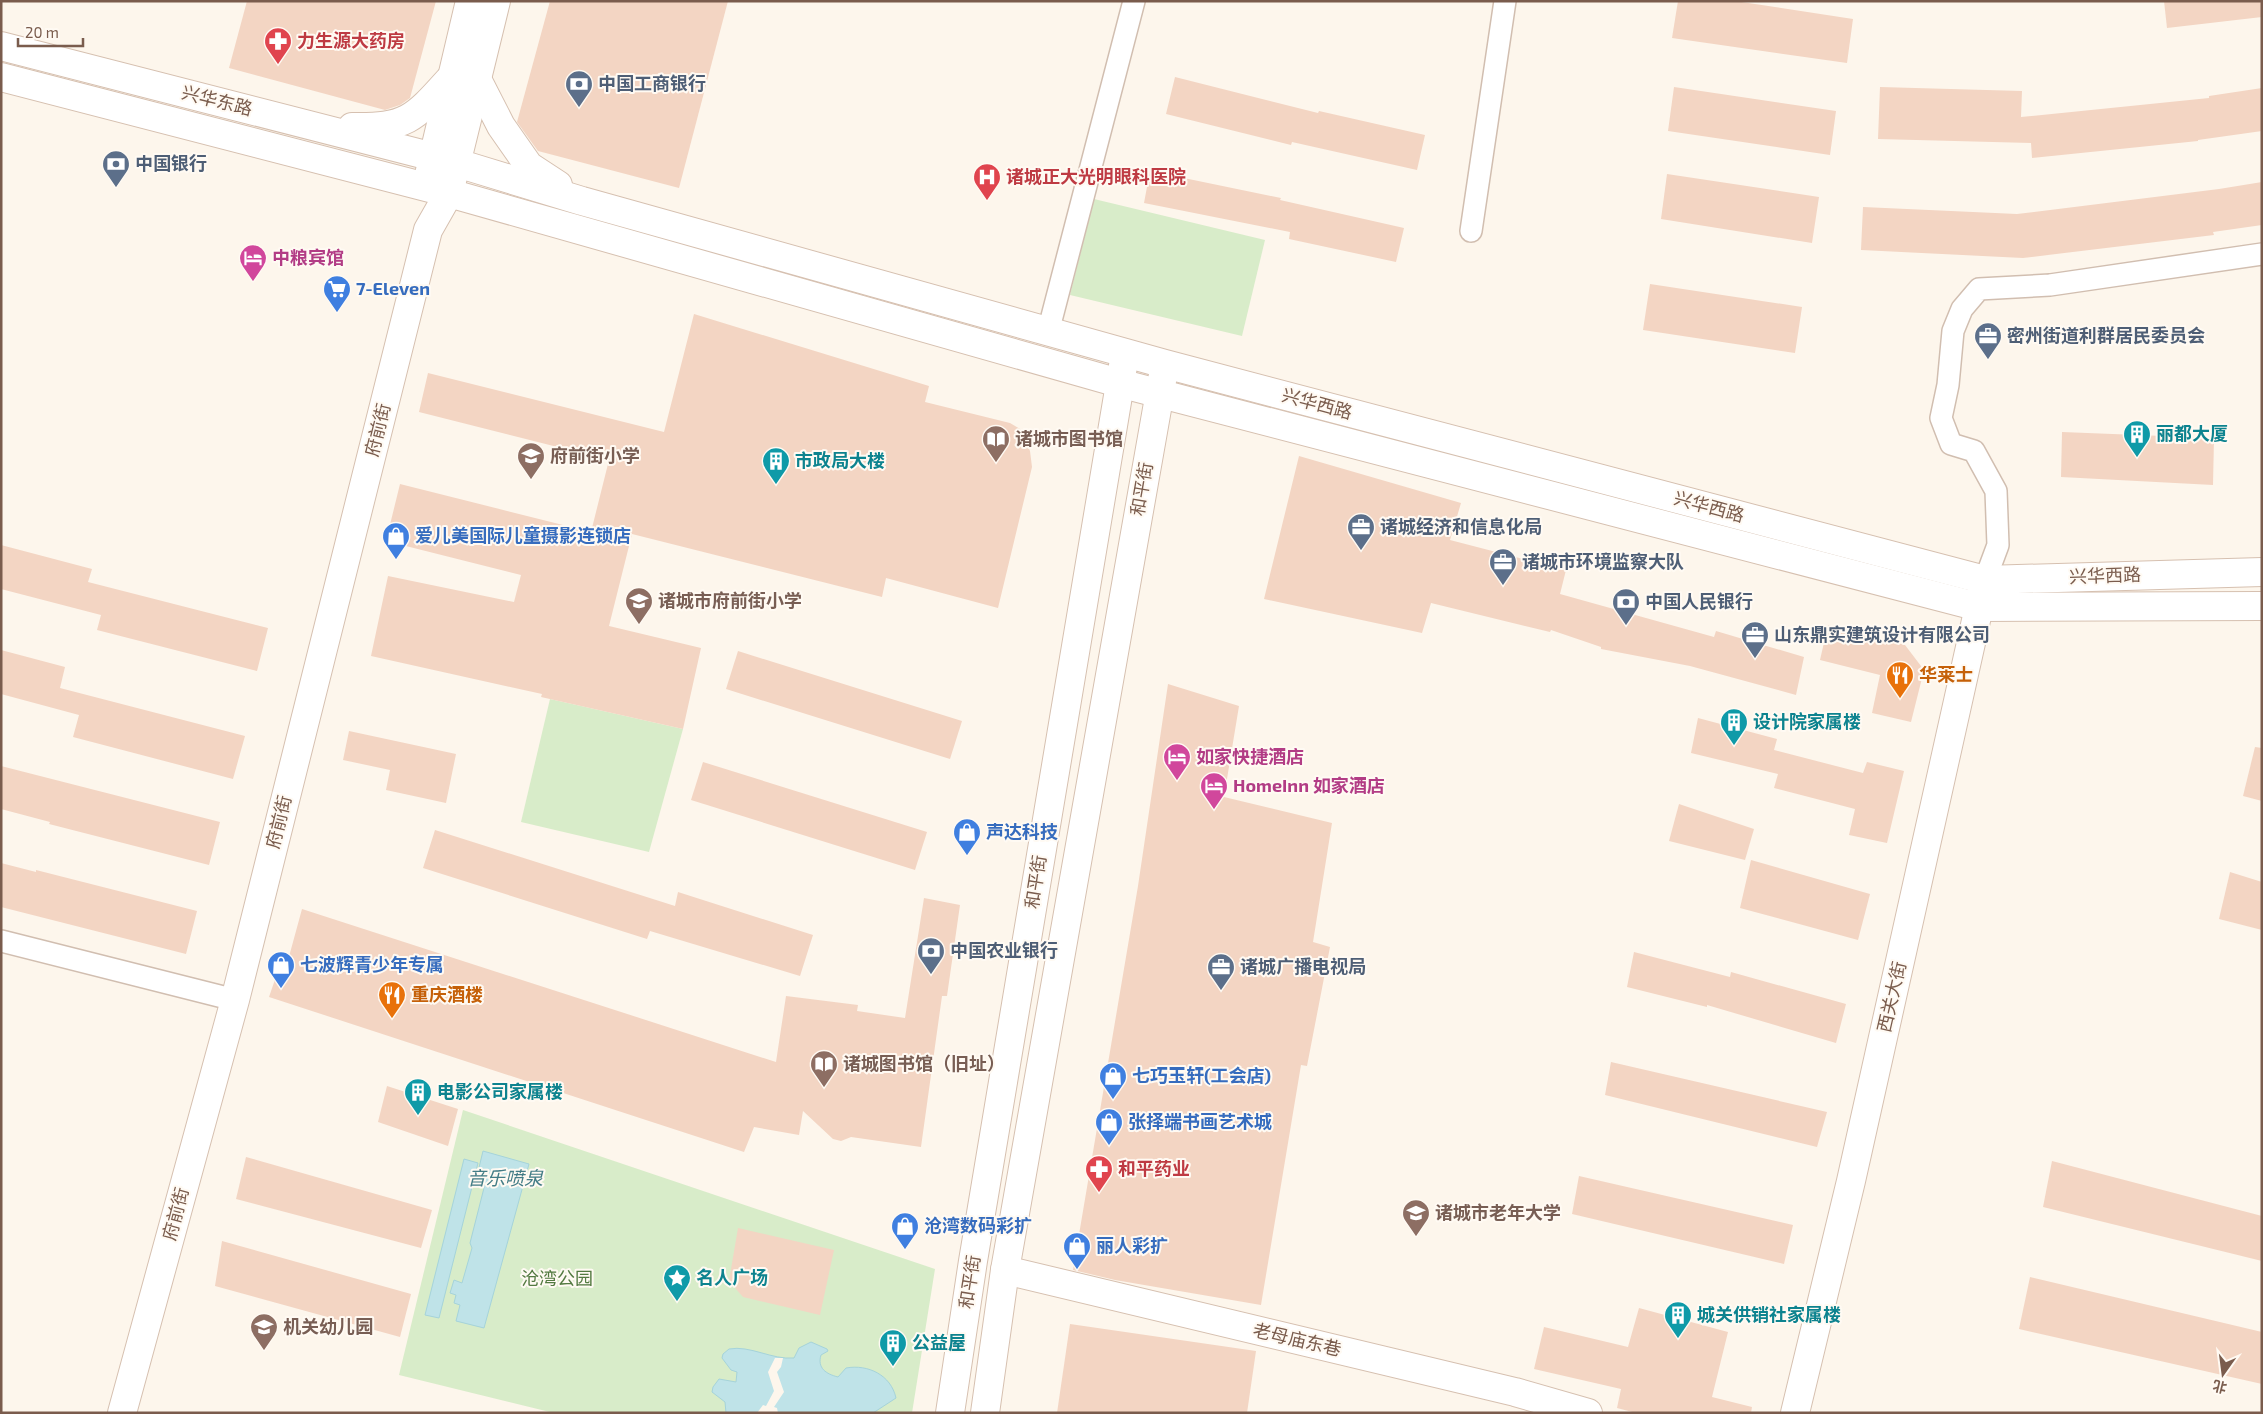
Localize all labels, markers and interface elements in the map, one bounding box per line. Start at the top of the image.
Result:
scale bar [18,15,82,47]
text: 20 m [25,23,59,41]
pharmacy icon: 力生源大药房 [263,26,293,65]
place label: 力生源大药房 [297,29,405,51]
bank icon: 中国工商银行 [564,69,594,108]
place label: 中国工商银行 [598,72,706,94]
street label: 兴华东路 [180,81,255,119]
bank icon: 中国银行 [101,149,131,188]
place label: 中国银行 [135,152,207,174]
hospital icon: 诸城正大光明眼科医院 [972,162,1002,201]
place label: 诸城正大光明眼科医院 [1006,165,1186,187]
hotel icon: 中粮宾馆 [238,243,268,282]
place label: 中粮宾馆 [272,246,344,268]
supermarket icon: 7-Eleven [322,274,352,313]
place label: 7-Eleven [356,277,430,299]
office icon: 密州街道利群居民委员会 [1973,321,2003,360]
place label: 密州街道利群居民委员会 [2007,324,2205,346]
street label: 兴华西路 [1280,383,1355,423]
street label: 府前街 [360,401,394,459]
building icon: 丽都大厦 [2122,419,2152,458]
place label: 丽都大厦 [2156,422,2228,444]
library icon: 诸城市图书馆 [981,424,1011,463]
place label: 诸城市图书馆 [1015,427,1123,449]
school or university icon: 府前街小学 [516,441,546,480]
place label: 府前街小学 [550,444,640,466]
building icon: 市政局大楼 [761,446,791,485]
place label: 市政局大楼 [795,449,885,471]
street label: 和平街 [1125,460,1157,517]
street label: 兴华西路 [1672,486,1747,526]
office icon: 诸城经济和信息化局 [1346,512,1376,551]
place label: 诸城经济和信息化局 [1380,515,1542,537]
shop icon: 爱儿美国际儿童摄影连锁店 [381,521,411,560]
place label: 爱儿美国际儿童摄影连锁店 [415,524,631,546]
office icon: 诸城市环境监察大队 [1488,547,1518,586]
place label: 诸城市环境监察大队 [1522,550,1684,572]
street label: 兴华西路 [2069,563,2141,587]
school or university icon: 诸城市府前街小学 [624,586,654,625]
bank icon: 中国人民银行 [1611,587,1641,626]
place label: 诸城市府前街小学 [658,589,802,611]
place label: 中国人民银行 [1645,590,1753,612]
office icon: 山东鼎实建筑设计有限公司 [1740,620,1770,659]
place label: 山东鼎实建筑设计有限公司 [1774,623,1990,645]
restaurant icon: 华莱士 [1885,660,1915,699]
place label: 华莱士 [1919,663,1973,685]
building icon: 设计院家属楼 [1719,707,1749,746]
place label: 设计院家属楼 [1753,710,1861,732]
hotel icon: 如家快捷酒店 [1162,742,1192,781]
place label: 如家快捷酒店 [1196,745,1304,767]
hotel icon: HomeInn 如家酒店 [1199,771,1229,810]
place label: HomeInn 如家酒店 [1233,774,1385,796]
street label: 府前街 [261,793,295,851]
shop icon: 声达科技 [952,817,982,856]
place label: 声达科技 [986,820,1058,842]
street label: 和平街 [1020,853,1050,910]
bank icon: 中国农业银行 [916,936,946,975]
place label: 中国农业银行 [950,939,1058,961]
shop icon: 七波辉青少年专属 [266,950,296,989]
office icon: 诸城广播电视局 [1206,952,1236,991]
place label: 七波辉青少年专属 [300,953,444,975]
place label: 诸城广播电视局 [1240,955,1366,977]
street label: 西关大街 [1872,959,1910,1034]
restaurant icon: 重庆酒楼 [377,980,407,1019]
place label: 重庆酒楼 [411,983,483,1005]
library icon: 诸城图书馆（旧址） [809,1049,839,1088]
place label: 诸城图书馆（旧址） [843,1052,1005,1074]
shop icon: 七巧玉轩(工会店) [1098,1061,1128,1100]
place label: 七巧玉轩(工会店) [1132,1064,1271,1086]
building icon: 电影公司家属楼 [403,1077,433,1116]
place label: 电影公司家属楼 [437,1080,563,1102]
shop icon: 张择端书画艺术城 [1094,1107,1124,1146]
place label: 张择端书画艺术城 [1128,1110,1272,1132]
pharmacy icon: 和平药业 [1084,1154,1114,1193]
place label: 和平药业 [1118,1157,1190,1179]
water label: 音乐喷泉 [467,1166,544,1189]
street label: 府前街 [157,1185,193,1243]
school or university icon: 诸城市老年大学 [1401,1198,1431,1237]
place label: 诸城市老年大学 [1435,1201,1561,1223]
shop icon: 沧湾数码彩扩 [890,1211,920,1250]
place label: 沧湾数码彩扩 [924,1214,1032,1236]
shop icon: 丽人彩扩 [1062,1231,1092,1270]
place label: 丽人彩扩 [1096,1234,1168,1256]
street label: 和平街 [954,1253,984,1310]
place icon: 名人广场 [662,1263,692,1302]
place label: 名人广场 [696,1266,768,1288]
park label: 沧湾公园 [521,1267,593,1289]
building icon: 城关供销社家属楼 [1663,1300,1693,1339]
place label: 城关供销社家属楼 [1697,1303,1841,1325]
school or university icon: 机关幼儿园 [249,1312,279,1351]
place label: 机关幼儿园 [283,1315,373,1337]
street label: 老母庙东巷 [1251,1318,1344,1360]
building icon: 公益屋 [878,1328,908,1367]
place label: 公益屋 [912,1331,966,1353]
north arrow [2198,1349,2248,1399]
text: 北 [2211,1377,2229,1397]

